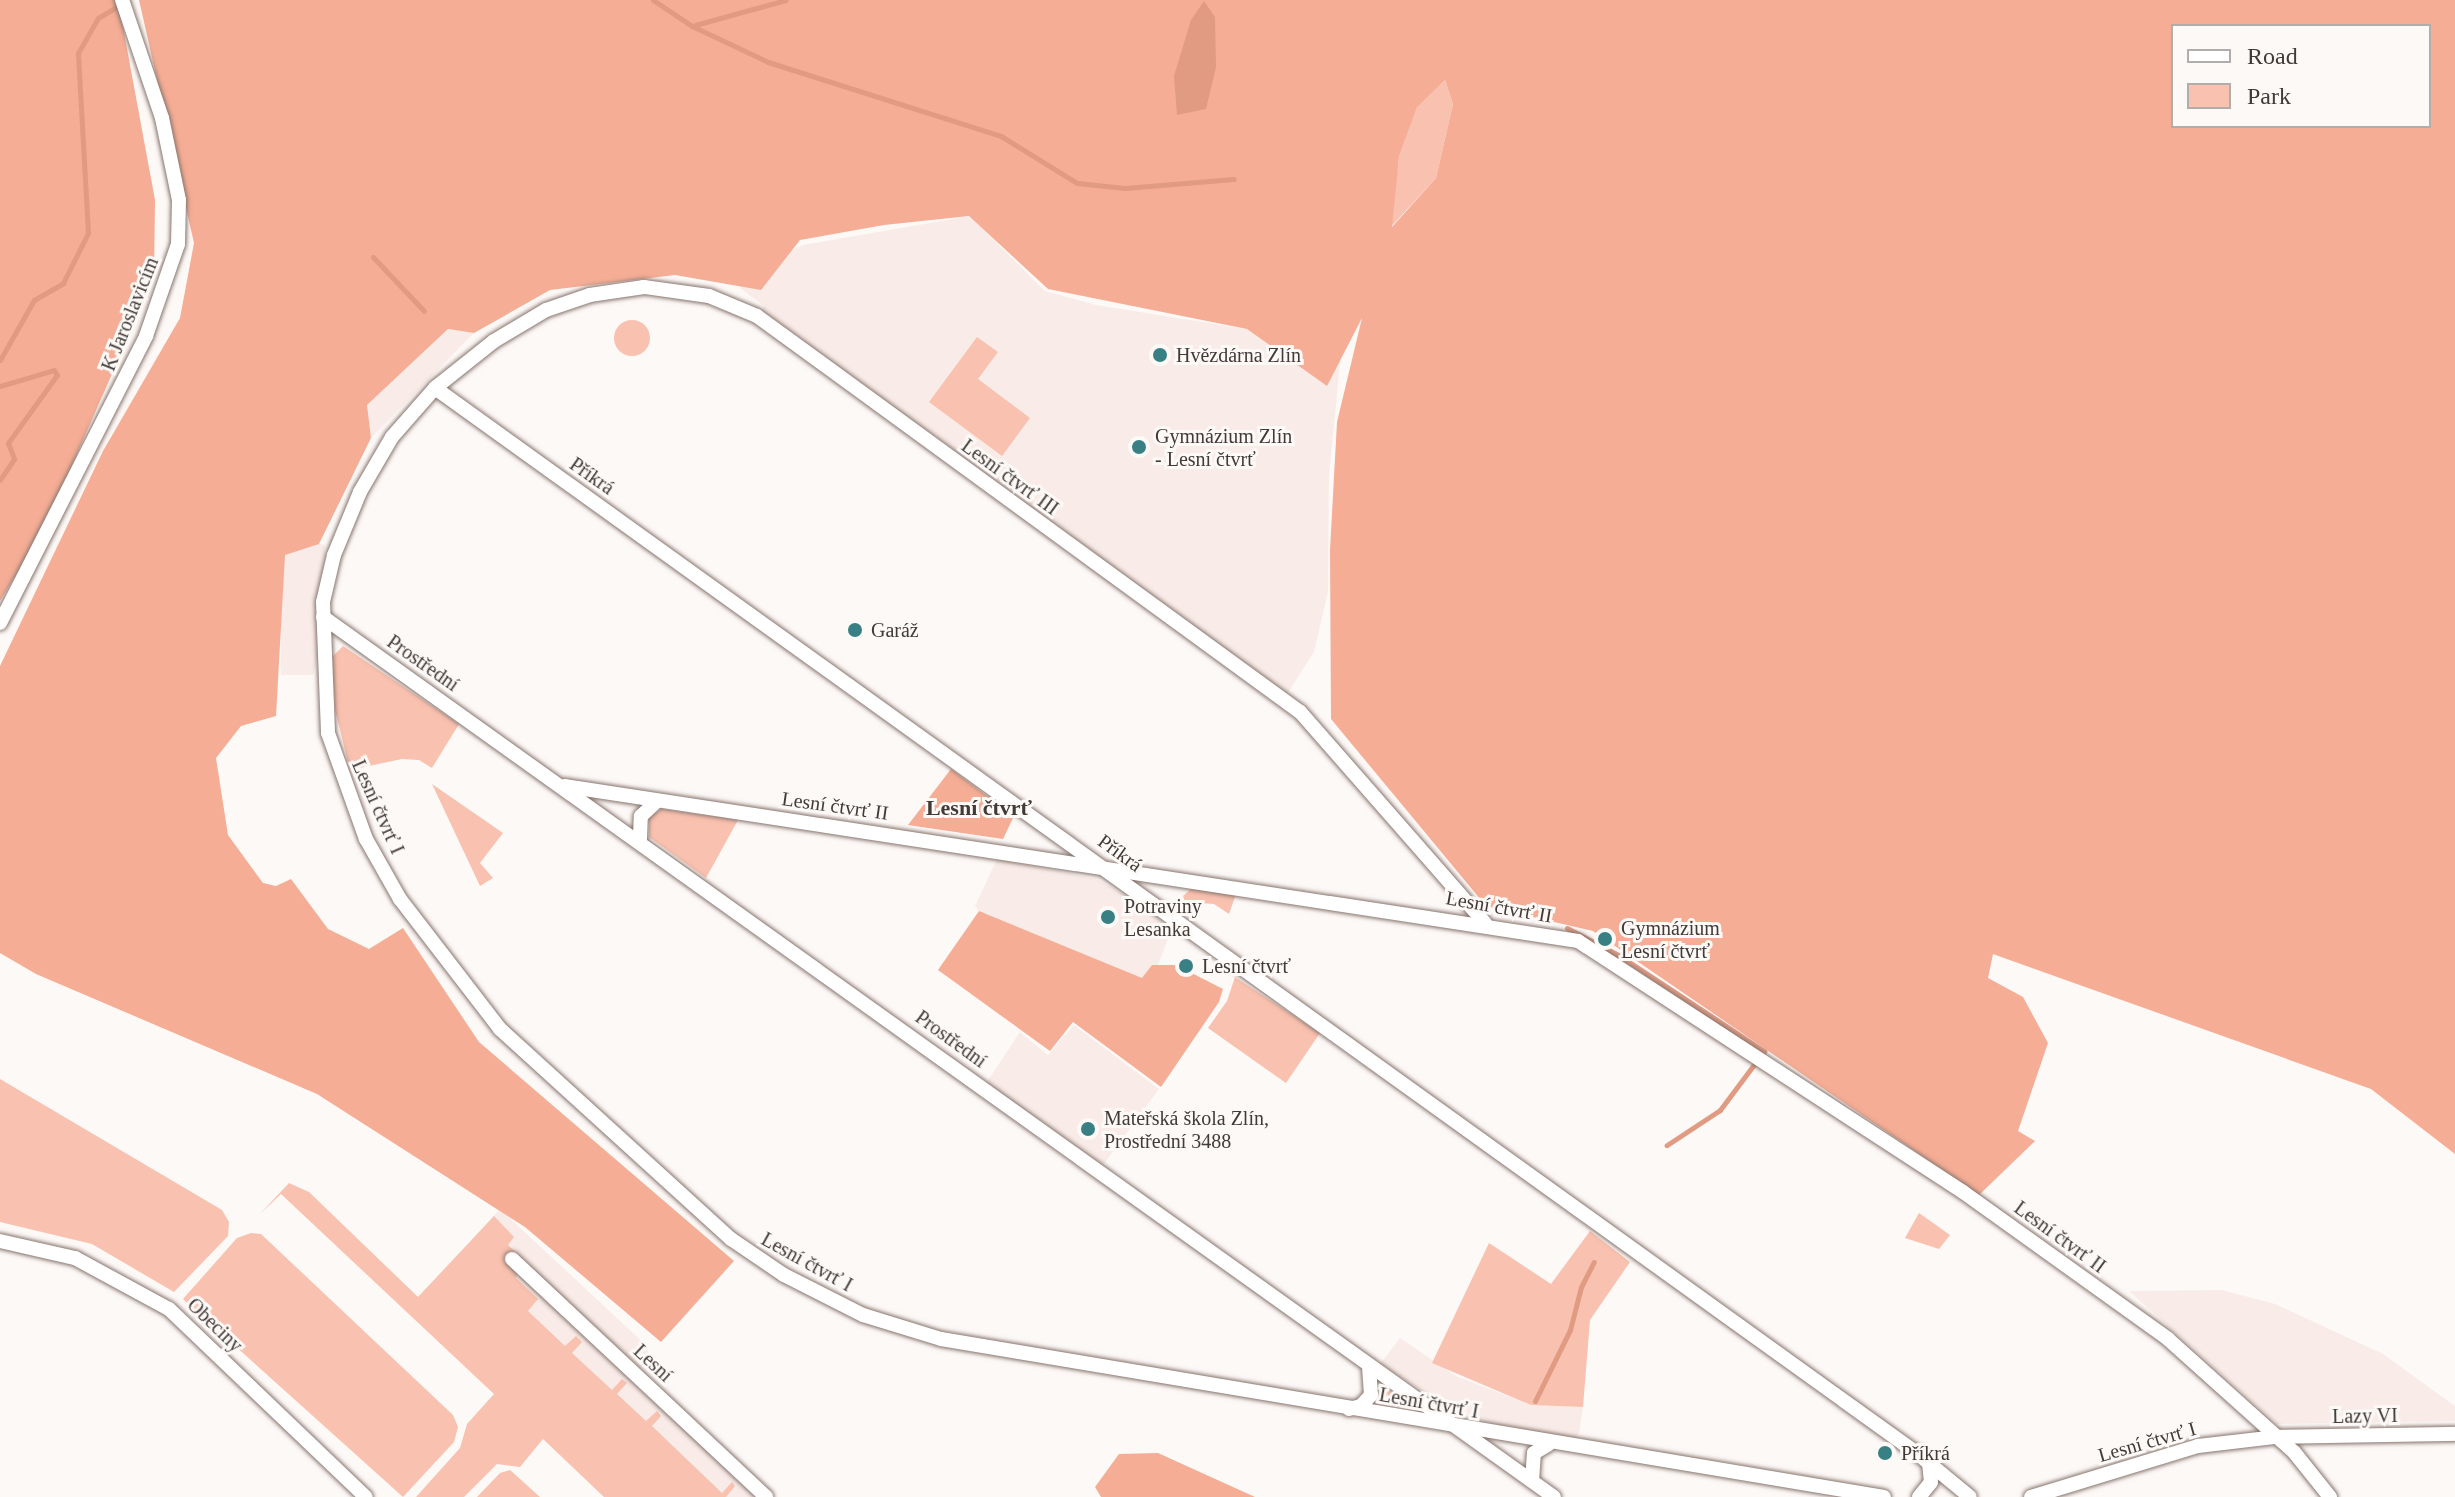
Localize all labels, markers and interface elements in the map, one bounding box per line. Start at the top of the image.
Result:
legend [2171,24,2431,128]
text: Road [2247,43,2298,69]
text: Park [2247,83,2291,109]
street label: K Jaroslavicím [96,254,164,374]
place label: Hvězdárna Zlín [1176,343,1301,367]
marker: Hvězdárna Zlín [1151,346,1169,364]
place label: Gymnázium Zlín - Lesní čtvrť [1155,424,1292,471]
street label: Lesní čtvrť III [957,434,1063,520]
marker: Gymnázium Zlín - Lesní čtvrť [1130,438,1148,456]
street label: Příkrá [565,452,619,500]
place label: Garáž [871,618,919,642]
marker: Garáž [846,621,864,639]
street label: Prostřední [382,630,464,696]
street label: Lesní čtvrť I [347,756,409,858]
street label: Lesní čtvrť II [780,787,890,825]
district label: Lesní čtvrť [926,795,1032,821]
street label: Příkrá [1093,829,1147,877]
street label: Lesní čtvrť II [1444,886,1554,928]
place label: Potraviny Lesanka [1124,894,1202,941]
marker: Potraviny Lesanka [1099,908,1117,926]
place label: Gymnázium Lesní čtvrť [1621,916,1720,963]
marker: Gymnázium Lesní čtvrť [1596,930,1614,948]
place label: Lesní čtvrť [1202,954,1291,978]
marker: Lesní čtvrť [1177,957,1195,975]
street label: Prostřední [911,1005,991,1073]
place label: Mateřská škola Zlín, Prostřední 3488 [1104,1106,1269,1153]
marker: Mateřská škola Zlín, Prostřední 3488 [1079,1120,1097,1138]
street label: Lesní čtvrť II [2010,1196,2110,1278]
street label: Lesní čtvrť I [757,1227,857,1297]
street label: Obeciny [182,1293,248,1357]
street label: Lesní [629,1339,677,1387]
street label: Lesní čtvrť I [1377,1382,1481,1424]
street label: Lazy VI [2332,1403,2398,1429]
street label: Lesní čtvrť I [2095,1417,2199,1467]
place label: Příkrá [1901,1441,1950,1465]
marker: Příkrá [1876,1444,1894,1462]

